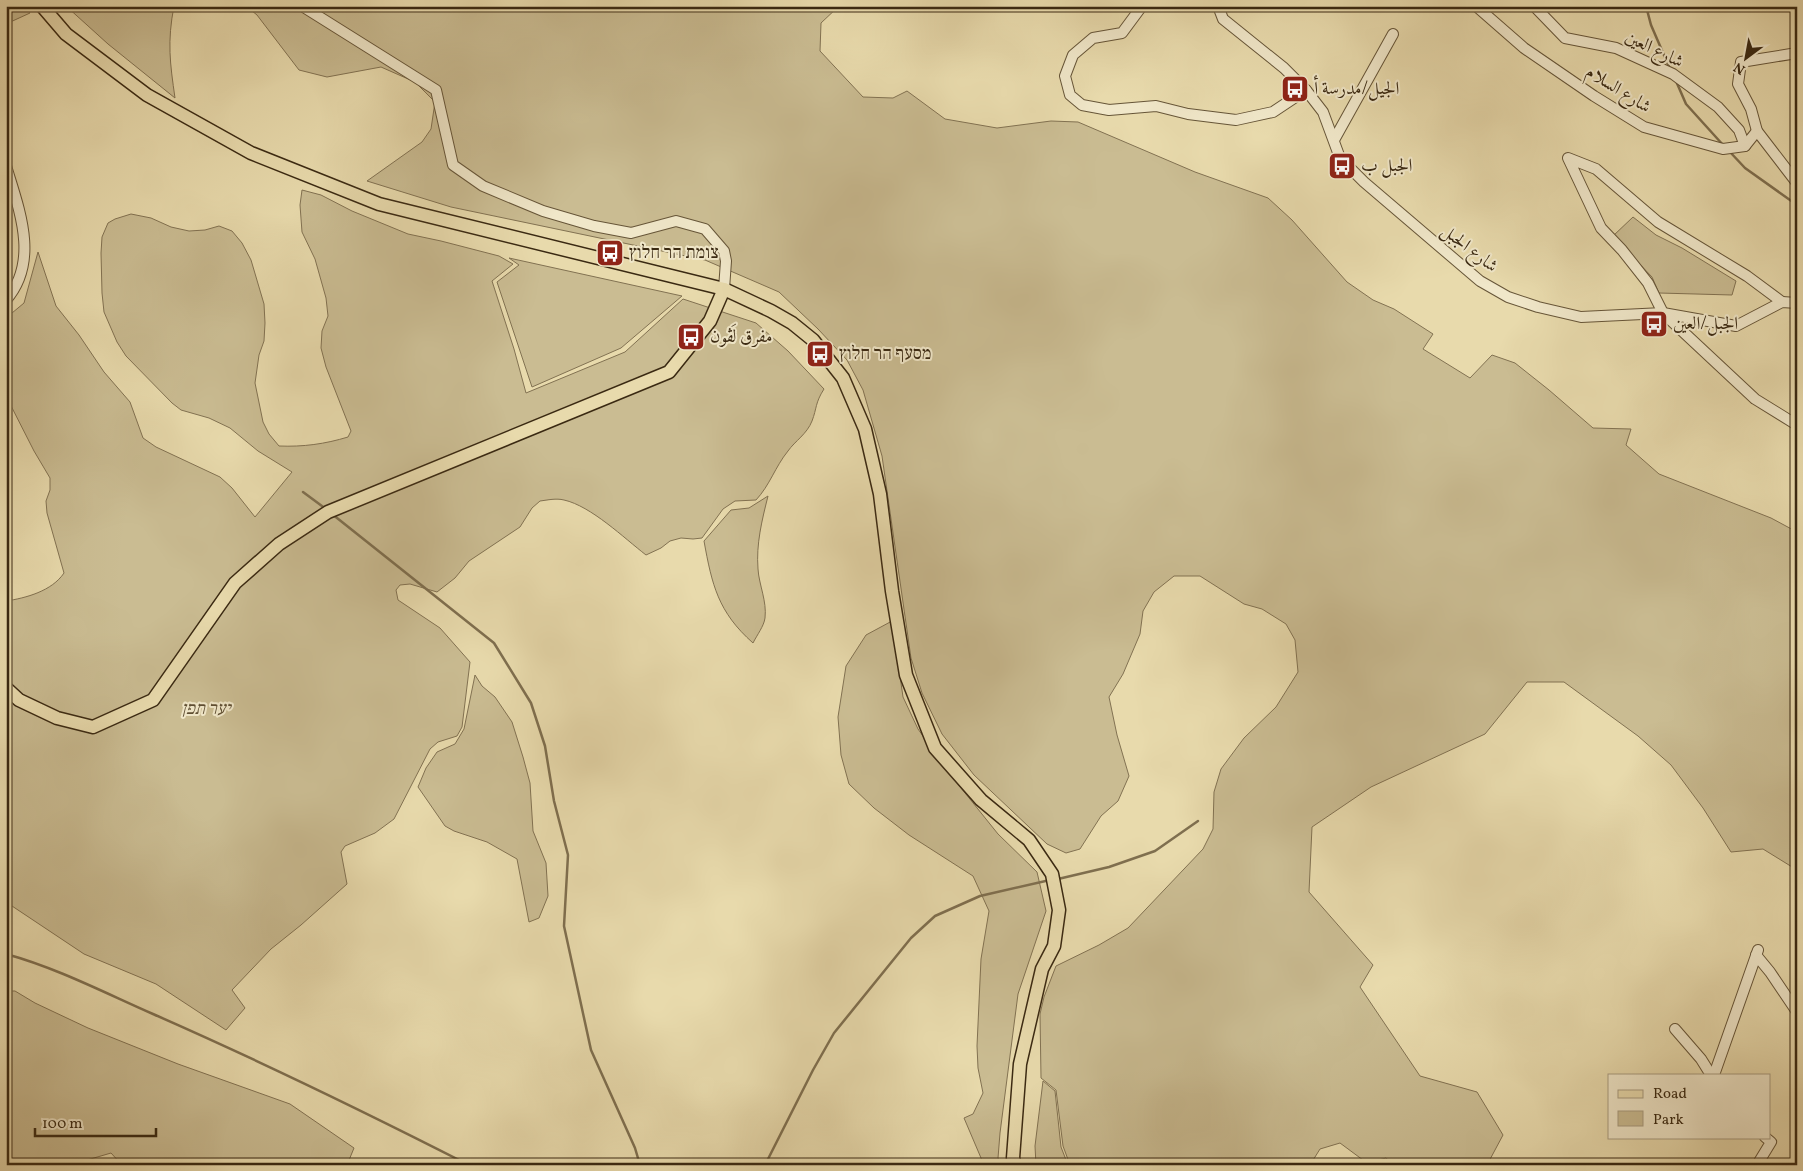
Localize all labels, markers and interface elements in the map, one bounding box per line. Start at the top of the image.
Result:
street label: شارع العين [1620,25,1687,76]
north arrow [1720,32,1770,82]
text: N [1731,57,1749,79]
street label: شارع السلام [1579,60,1655,122]
bus stop icon: الجيل/مدرسة أ [1280,74,1310,104]
place label: الجيل/مدرسة أ [1314,75,1399,102]
bus stop icon: الجبل ب [1327,151,1357,181]
place label: الجبل ب [1361,154,1413,179]
street label: شارع الجبل [1435,219,1503,280]
bus stop icon: צומת הר חלוץ [595,238,625,268]
place label: צומת הר חלוץ [629,241,719,266]
bus stop icon: الجبل/العين [1639,309,1669,339]
place label: الجبل/العين [1673,312,1738,337]
bus stop icon: مفرق لَڤون [676,322,706,352]
place label: مفرق لَڤون [710,323,772,350]
bus stop icon: מסעף הר חלוץ [805,339,835,369]
place label: מסעף הר חלוץ [839,342,931,367]
park label: יער תפן [182,697,232,722]
legend [1608,1074,1770,1138]
text: Road [1653,1084,1687,1105]
scale bar [35,1106,156,1138]
text: Park [1653,1110,1684,1131]
text: 100 m [42,1114,82,1135]

